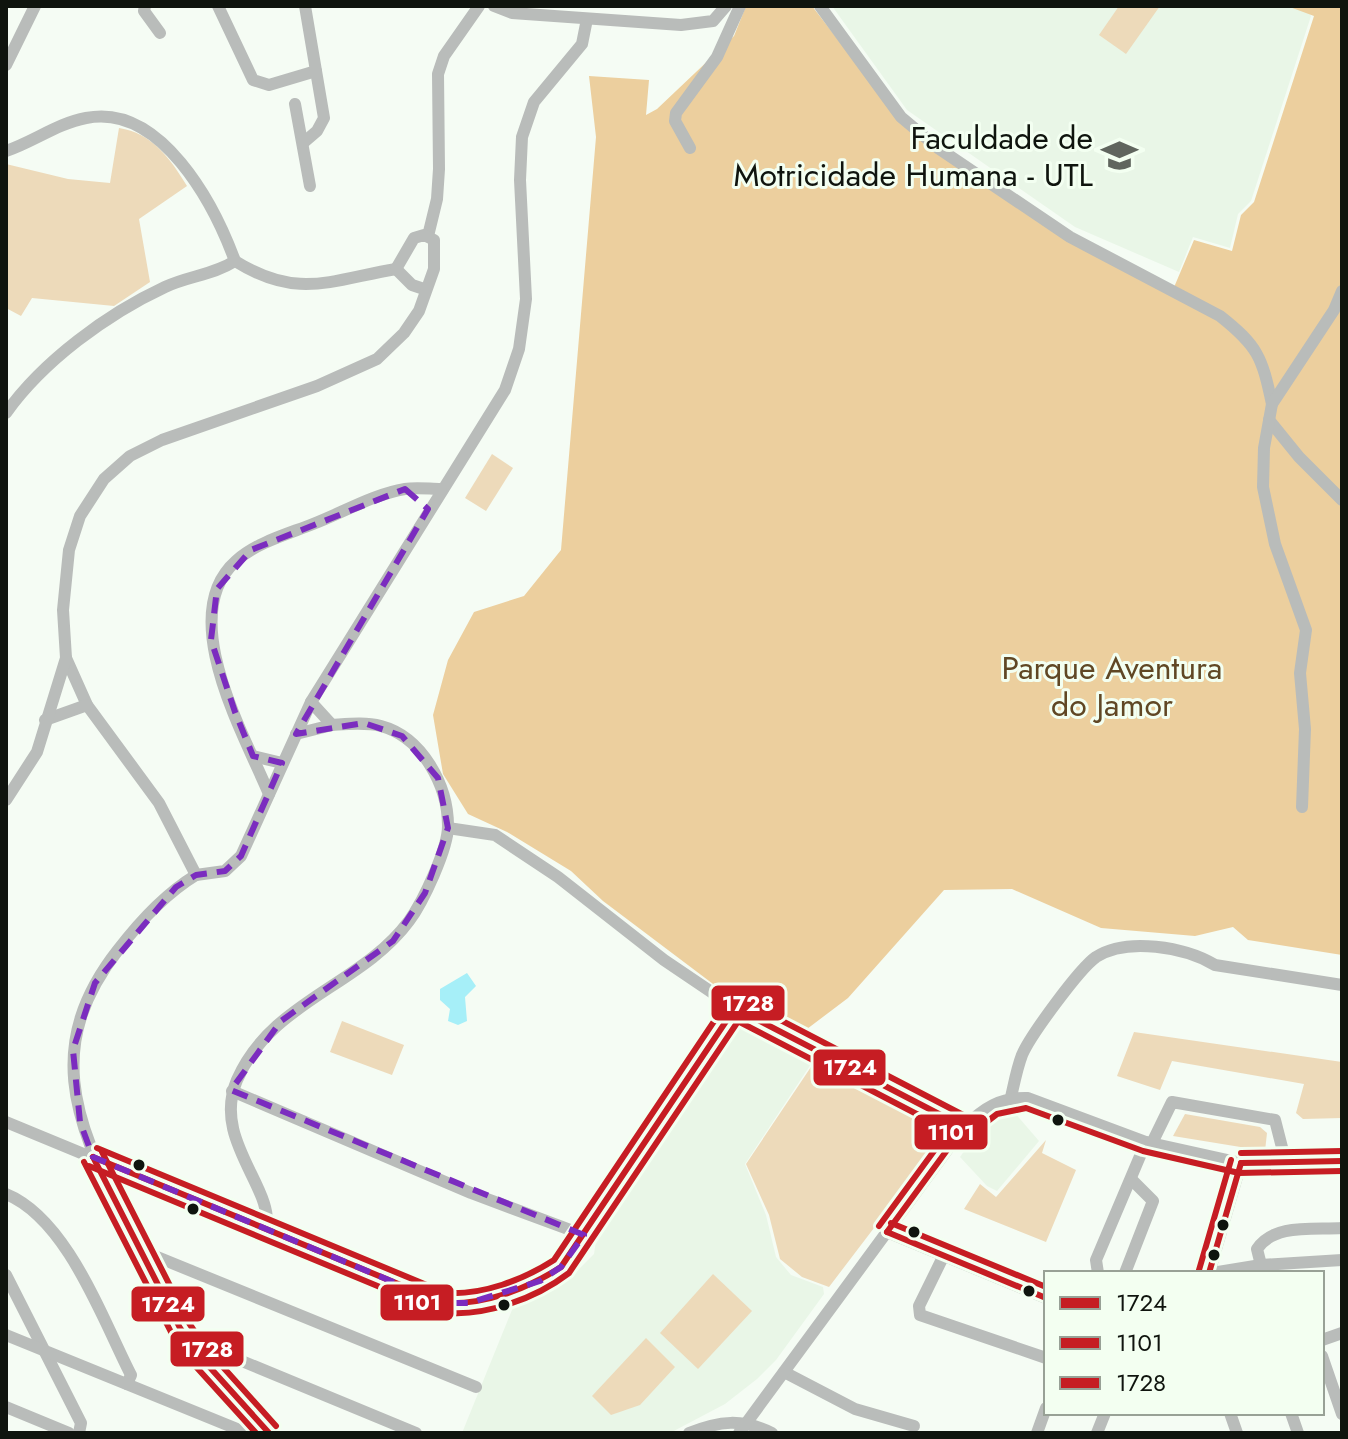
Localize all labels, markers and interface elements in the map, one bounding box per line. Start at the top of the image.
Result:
place label: Faculdade de Motricidade Humana - UTL [734,115,1094,198]
school or university icon: Faculdade de Motricidade Humana - UTL [1100,137,1138,175]
park label: Parque Aventura do Jamor [1002,645,1222,728]
line badge: 1728 [710,984,786,1022]
text: 1728 [722,987,774,1019]
line badge: 1724 [812,1048,887,1087]
text: 1724 [823,1051,877,1083]
unlabelled marker [1050,1112,1066,1128]
line badge: 1101 [913,1113,989,1151]
text: 1101 [927,1116,975,1148]
unlabelled marker [131,1157,147,1173]
unlabelled marker [185,1201,201,1217]
unlabelled marker [1215,1217,1231,1233]
unlabelled marker [906,1224,922,1240]
unlabelled marker [1206,1247,1222,1263]
legend [1044,1271,1324,1415]
line badge: 1101 [379,1283,455,1322]
unlabelled marker [1021,1283,1037,1299]
line badge: 1724 [130,1285,206,1323]
text: 1724 [1116,1285,1167,1320]
text: 1101 [393,1286,441,1318]
text: 1724 [141,1288,195,1320]
unlabelled marker [496,1297,512,1313]
text: 1101 [1116,1325,1163,1360]
line badge: 1728 [169,1330,245,1368]
text: 1728 [181,1333,233,1365]
text: 1728 [1116,1365,1166,1400]

